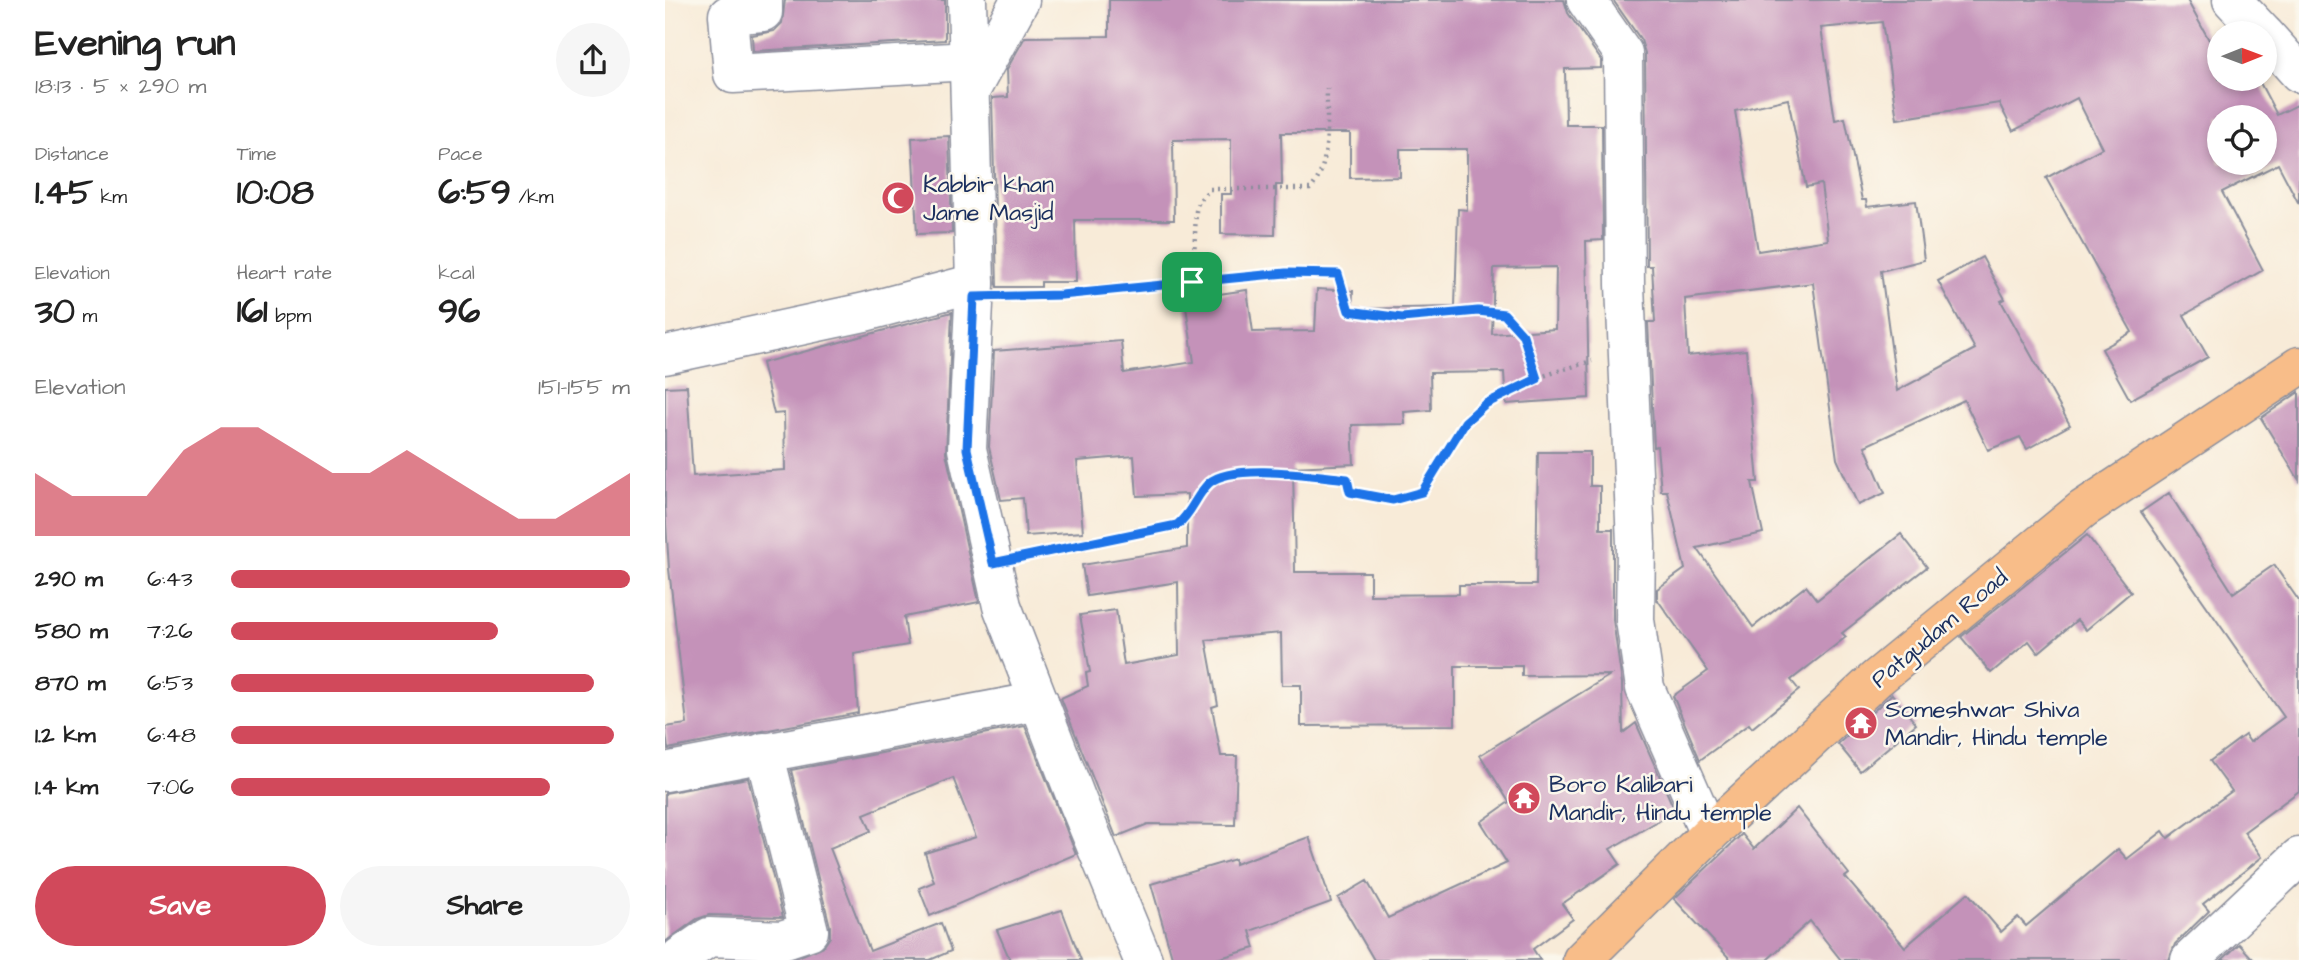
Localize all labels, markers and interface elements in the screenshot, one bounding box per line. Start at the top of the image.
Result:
text: Evening run [35,18,236,70]
north arrow [2207,21,2277,91]
map controls [2207,21,2277,175]
button: share [556,23,630,97]
text: 18:13 · 5 × 290 m [35,70,206,102]
button: locate [2207,105,2277,175]
text: Distance [35,141,109,168]
text: Time [237,141,276,168]
text: Pace [438,141,482,168]
text: 1.45 [35,168,93,217]
text: 10:08 [237,168,314,217]
text: 6:59 [438,168,511,217]
place label: Kabbir khan Jame Masjid [923,168,1054,230]
mosque icon: Kabbir khan Jame Masjid [879,179,917,217]
text: km [93,184,127,211]
text: /km [511,184,554,211]
pin [1162,252,1222,312]
text: Elevation [35,260,110,287]
text: Heart rate [237,260,332,287]
text: kcal [438,260,475,287]
icon: arrive [1173,263,1211,301]
text: 30 [35,287,75,336]
text: 161 [237,287,268,336]
text: 96 [438,287,480,336]
text: m [75,303,97,330]
text: bpm [268,303,311,330]
text: Elevation [35,371,126,403]
text: 151–155 m [538,371,630,403]
street label: Patgudam Road [1864,561,2016,697]
text: 290 m [35,563,103,595]
text: 6:43 [147,563,193,595]
text: 580 m [35,615,108,647]
text: 7:26 [147,615,193,647]
text: 870 m [35,667,106,699]
text: 6:53 [147,667,193,699]
place label: Someshwar Shiva Mandir, Hindu temple [1885,693,2108,755]
temple icon: Someshwar Shiva Mandir, Hindu temple [1842,704,1880,742]
text: 1.2 km [35,719,96,751]
text: 6:48 [147,719,196,751]
place label: Boro Kalibari Mandir, Hindu temple [1549,768,1772,830]
text: 1.4 km [35,771,98,803]
text: 7:06 [147,771,194,803]
temple icon: Boro Kalibari Mandir, Hindu temple [1505,779,1543,817]
button: Save [35,866,326,946]
button: Share [340,866,630,946]

